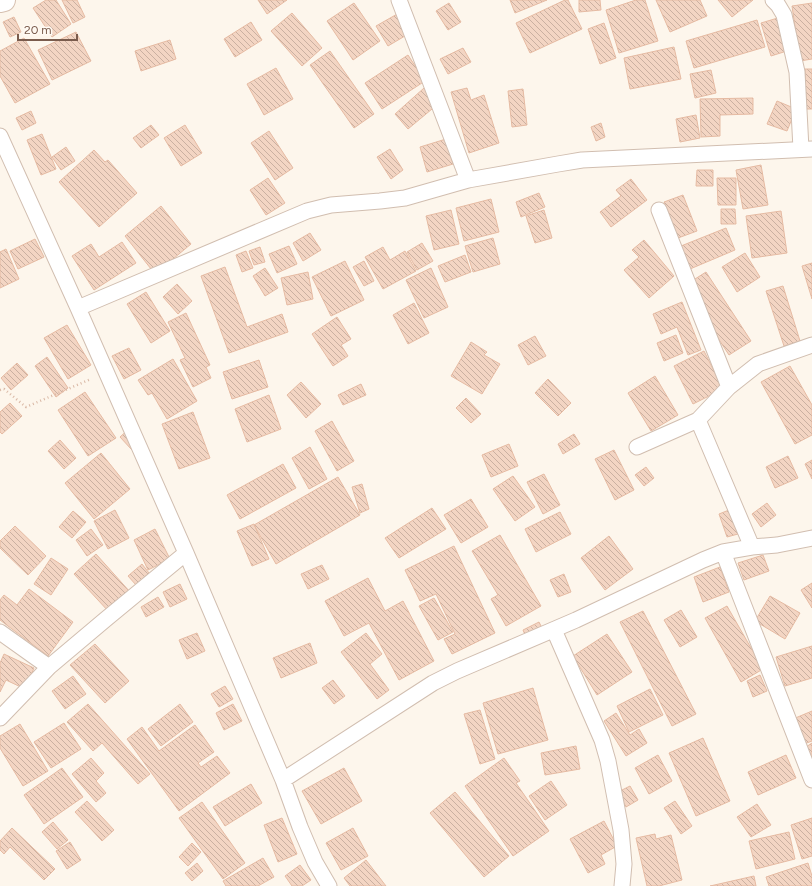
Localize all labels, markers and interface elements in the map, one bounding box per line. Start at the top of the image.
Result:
scale bar [18,16,77,42]
text: 20 m [24,23,52,37]

